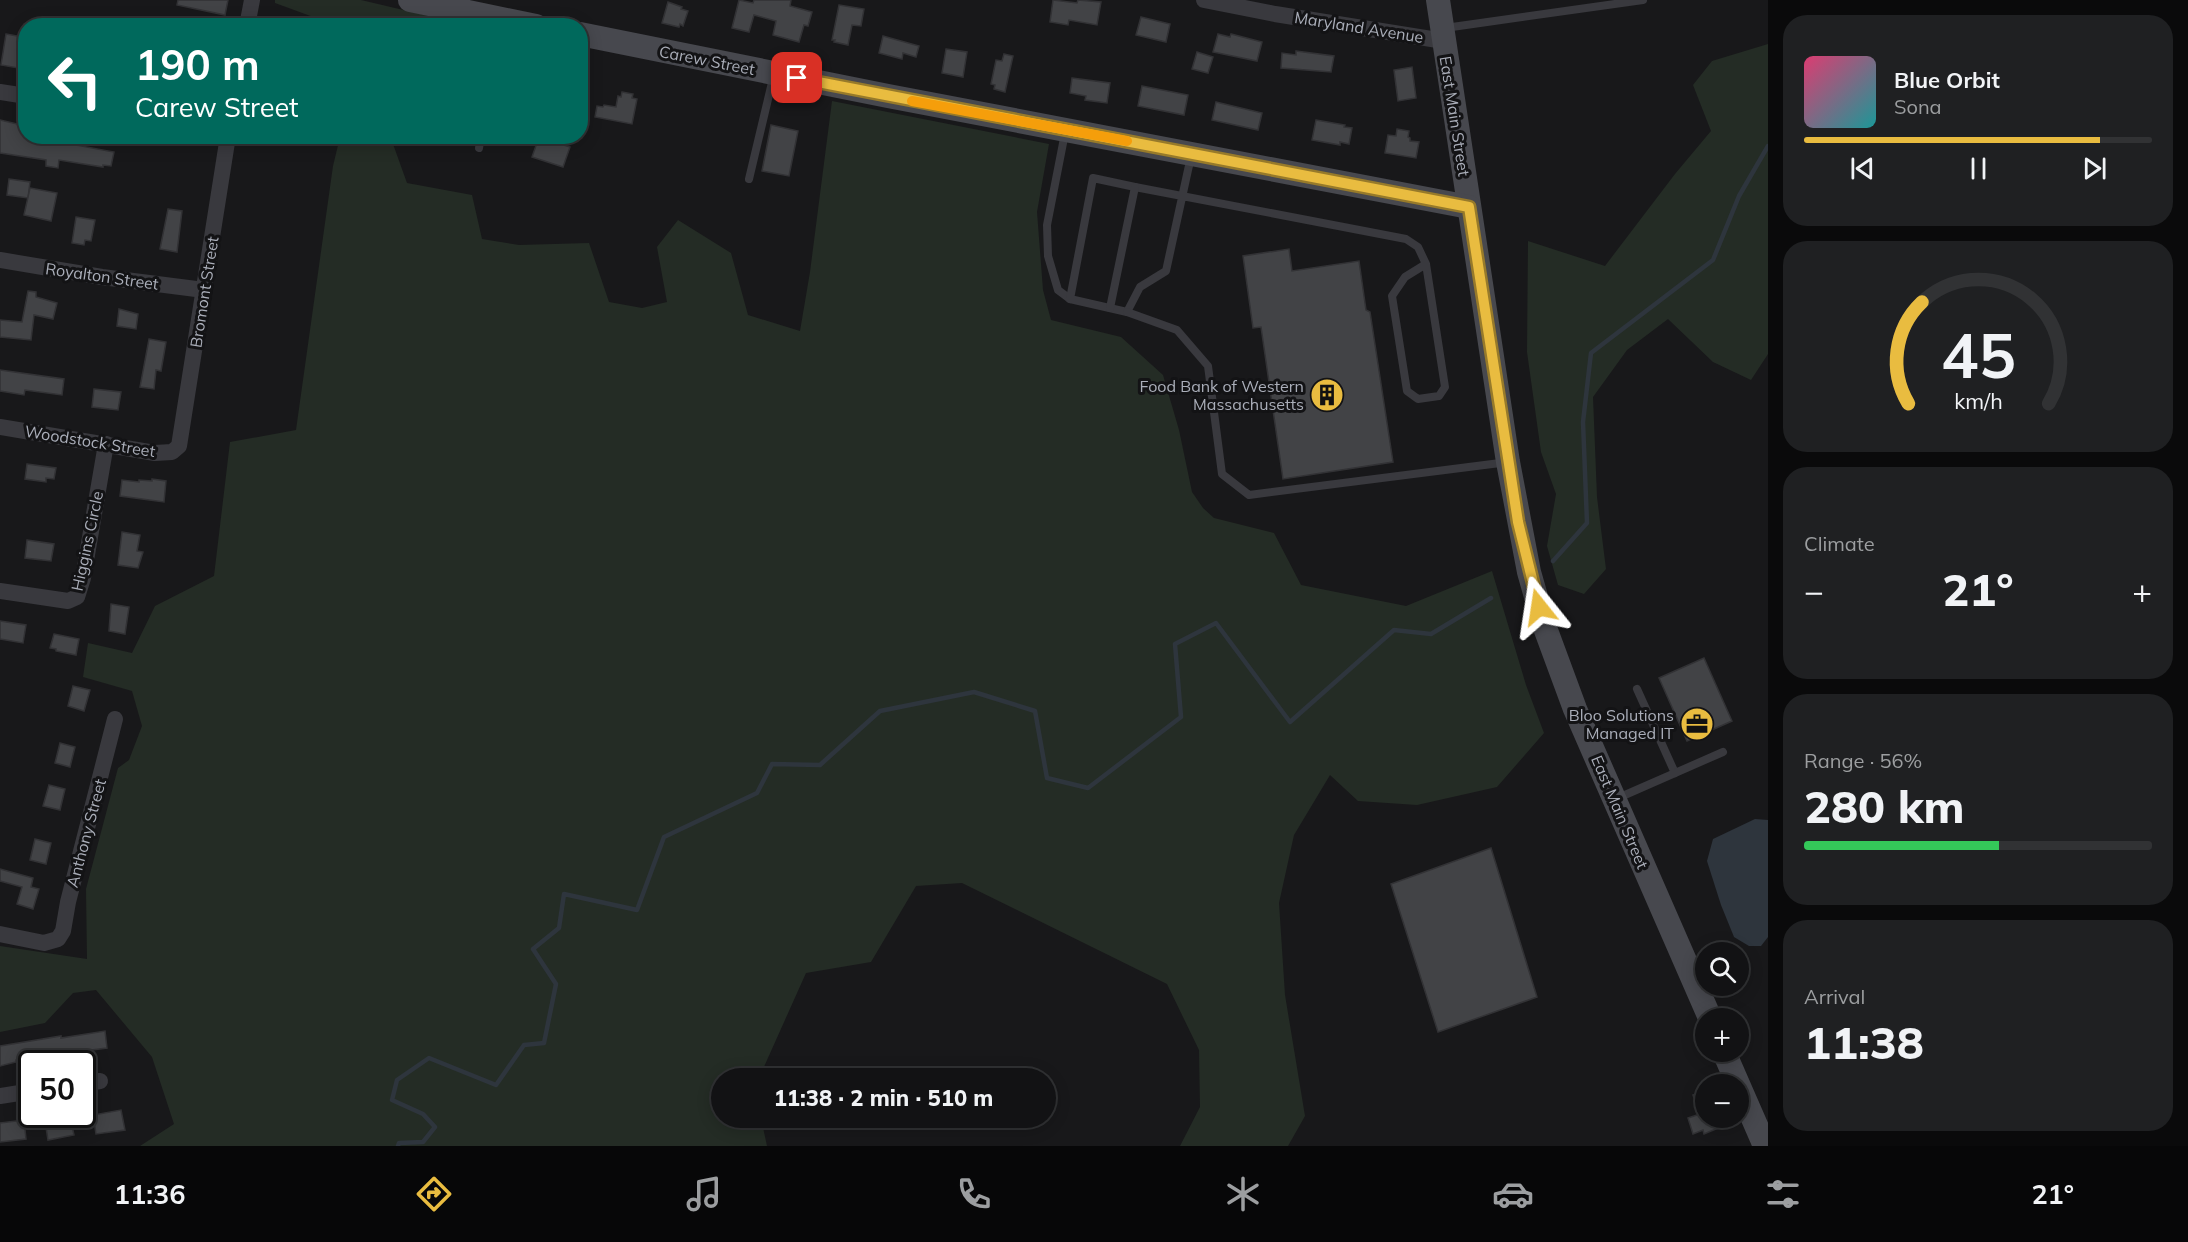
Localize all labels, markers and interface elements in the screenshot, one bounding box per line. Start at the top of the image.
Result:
street label: Maryland Avenue [1293,7,1425,47]
text: 190 m [135,38,260,91]
street label: Carew Street [658,41,757,79]
icon: left [36,42,114,120]
pin [771,52,822,103]
street label: East Main Street [1436,54,1474,178]
icon: arrive [780,61,813,94]
text: Blue Orbit [1894,66,2000,94]
text: Carew Street [135,90,299,124]
text: Sona [1894,94,1942,119]
icon: previous [1846,152,1879,185]
icon: pause [1962,152,1995,185]
icon: next [2078,152,2111,185]
street label: Bromont Street [185,235,223,349]
street label: Royalton Street [44,258,160,294]
text: 45 [1941,315,2015,394]
place label: Food Bank of Western Massachusetts [1140,376,1304,414]
building icon: Food Bank of Western Massachusetts [1309,377,1345,413]
text: km/h [1954,387,2002,414]
street label: Woodstock Street [23,421,157,461]
street label: Higgins Circle [67,489,107,593]
text: Climate [1804,531,1875,556]
text: 21° [1942,561,2014,617]
text: − [1804,570,1824,611]
text: + [2132,570,2152,611]
position arrow [1507,575,1571,639]
place label: Bloo Solutions Managed IT [1569,705,1674,743]
office icon: Bloo Solutions Managed IT [1679,706,1715,742]
text: Range · 56% [1804,748,1922,773]
street label: East Main Street [1587,752,1653,872]
street label: Anthony Street [62,776,110,889]
text: 280 km [1804,778,1965,834]
map controls [1695,942,1749,1128]
button: search [1695,942,1749,996]
text: Arrival [1804,984,1865,1009]
button: + [1695,1008,1749,1062]
text: 11:38 [1804,1014,1924,1070]
speed limit sign: 50 [18,1050,96,1128]
button: − [1695,1074,1749,1128]
text: 11:38 · 2 min · 510 m [774,1084,993,1112]
icon: directions [413,1173,455,1215]
icon: music [683,1173,725,1215]
icon: phone [953,1173,995,1215]
icon: climate [1222,1173,1264,1215]
icon: car [1492,1173,1534,1215]
icon: filters [1762,1173,1804,1215]
text: 11:36 [114,1177,185,1211]
text: 21° [2031,1177,2074,1211]

